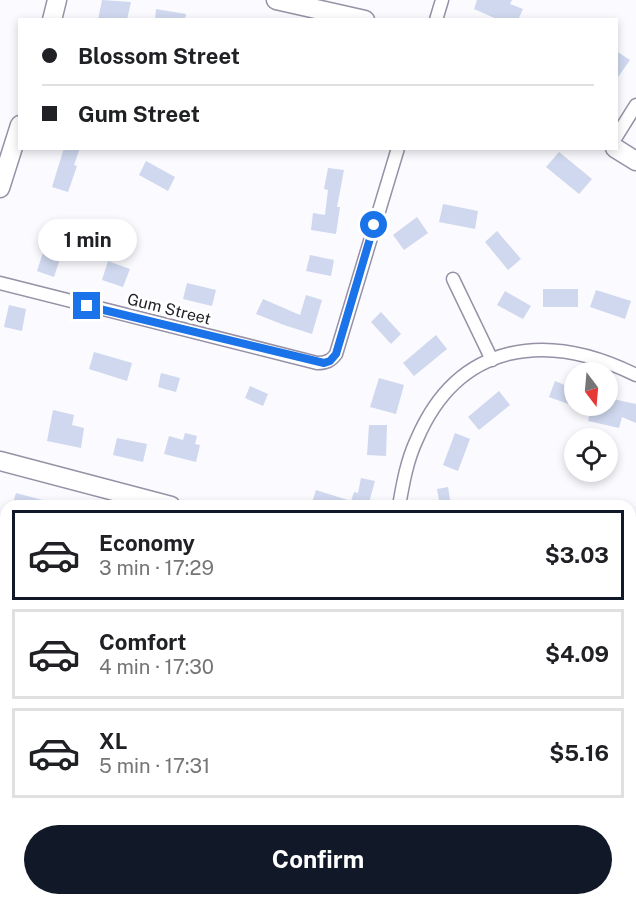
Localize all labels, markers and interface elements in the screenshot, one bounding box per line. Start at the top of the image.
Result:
text: Blossom Street [78,43,240,69]
text: Gum Street [78,101,200,127]
route start [360,211,387,238]
callout: 1 min [38,219,136,261]
text: 1 min [63,228,112,252]
street label: Gum Street [125,289,213,329]
route end [73,292,100,319]
north arrow [564,362,618,416]
map controls [564,362,618,482]
button: locate [564,428,618,482]
icon: car [27,528,81,582]
text: Economy [99,530,195,556]
text: $3.03 [545,542,609,568]
text: 3 min · 17:29 [99,556,214,580]
icon: car [27,627,81,681]
text: Comfort [99,629,186,655]
text: $4.09 [545,641,609,667]
text: 4 min · 17:30 [99,655,214,679]
icon: car [27,726,81,780]
text: XL [99,728,127,754]
text: $5.16 [549,740,609,766]
text: 5 min · 17:31 [99,754,210,778]
button: Confirm [24,825,612,894]

